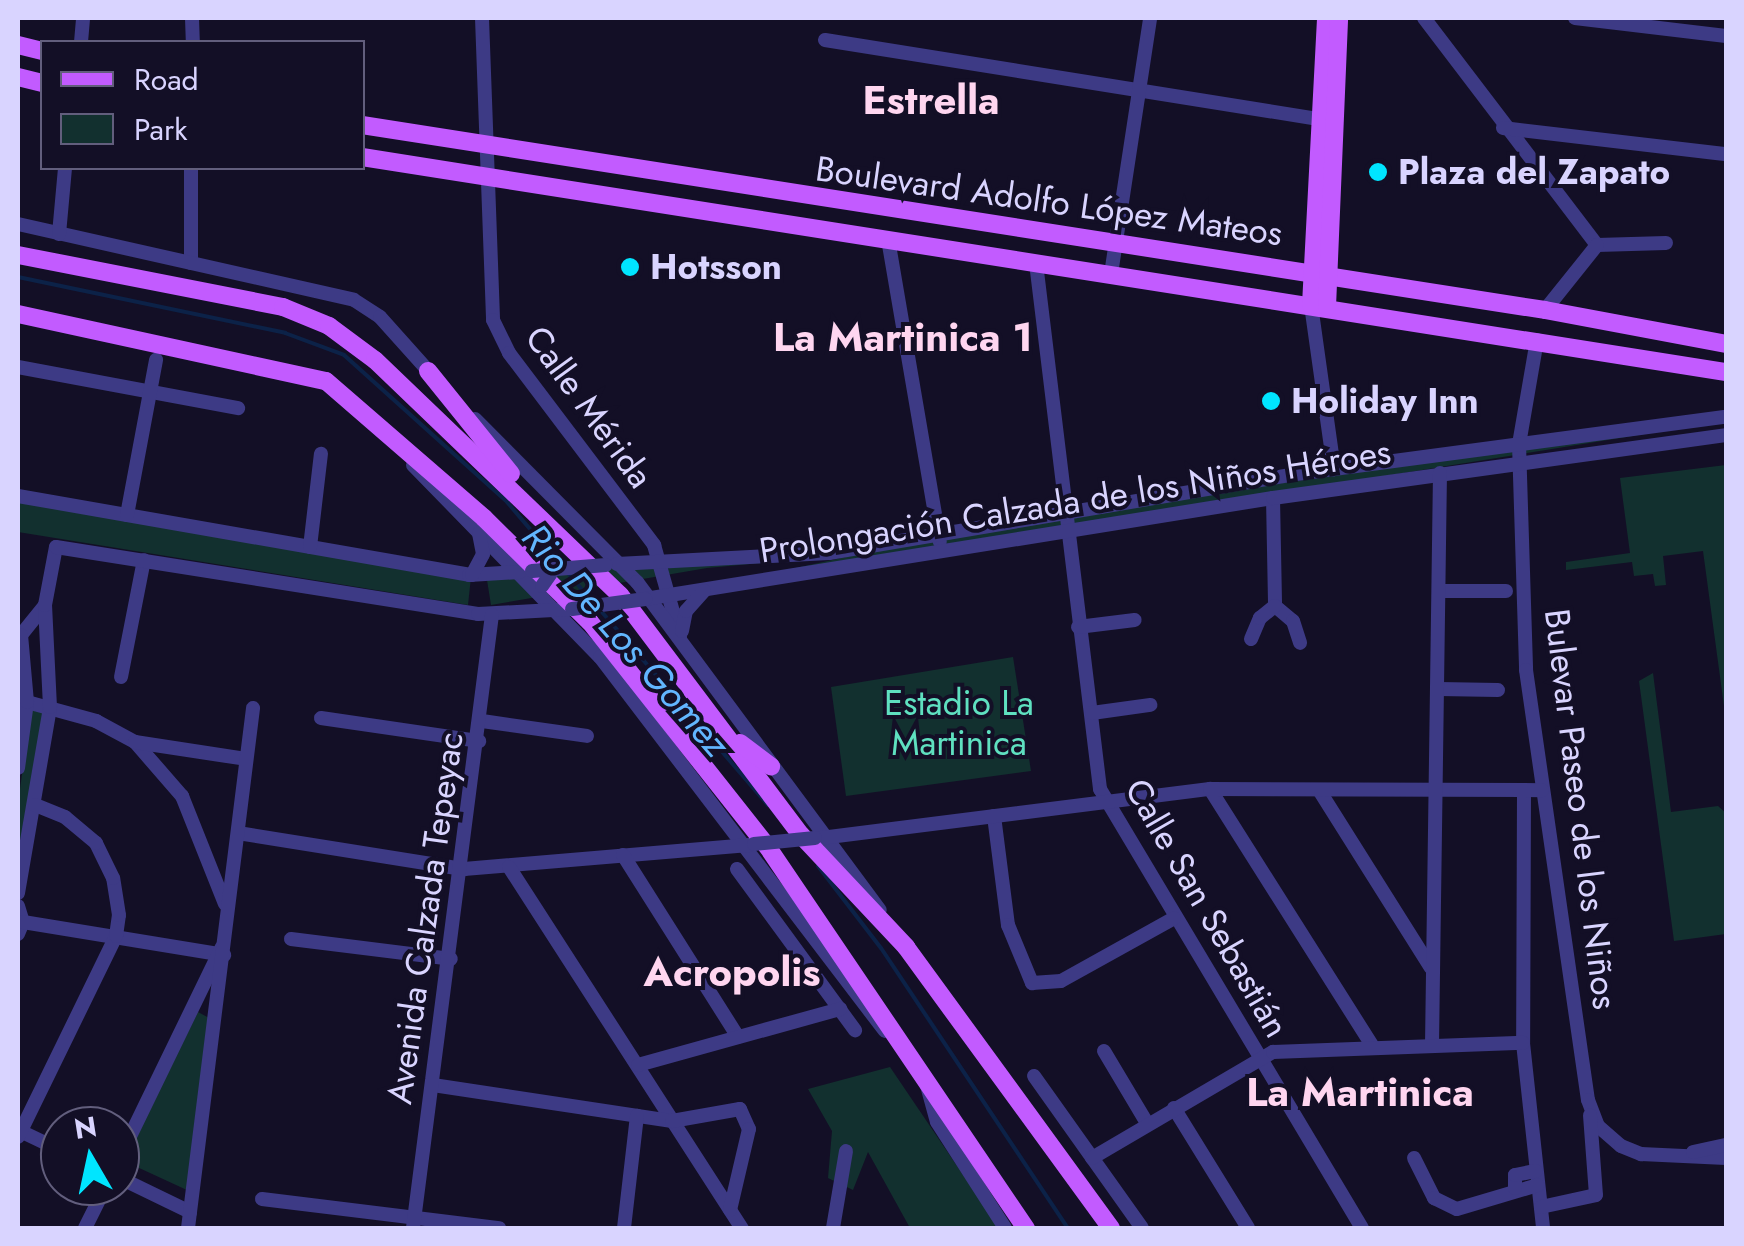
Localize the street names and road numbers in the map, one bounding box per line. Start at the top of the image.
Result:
street label: Boulevard Adolfo López Mateos [813,147,1285,255]
street label: Calle Mérida [516,318,662,496]
street label: Prolongación Calzada de los Niños Héroes [756,430,1394,572]
street label: Bulevar Paseo de los Niños [1536,606,1626,1012]
street label: Avenida Calzada Tepeyac [378,729,472,1107]
street label: Calle San Sebastián [1116,771,1298,1045]

